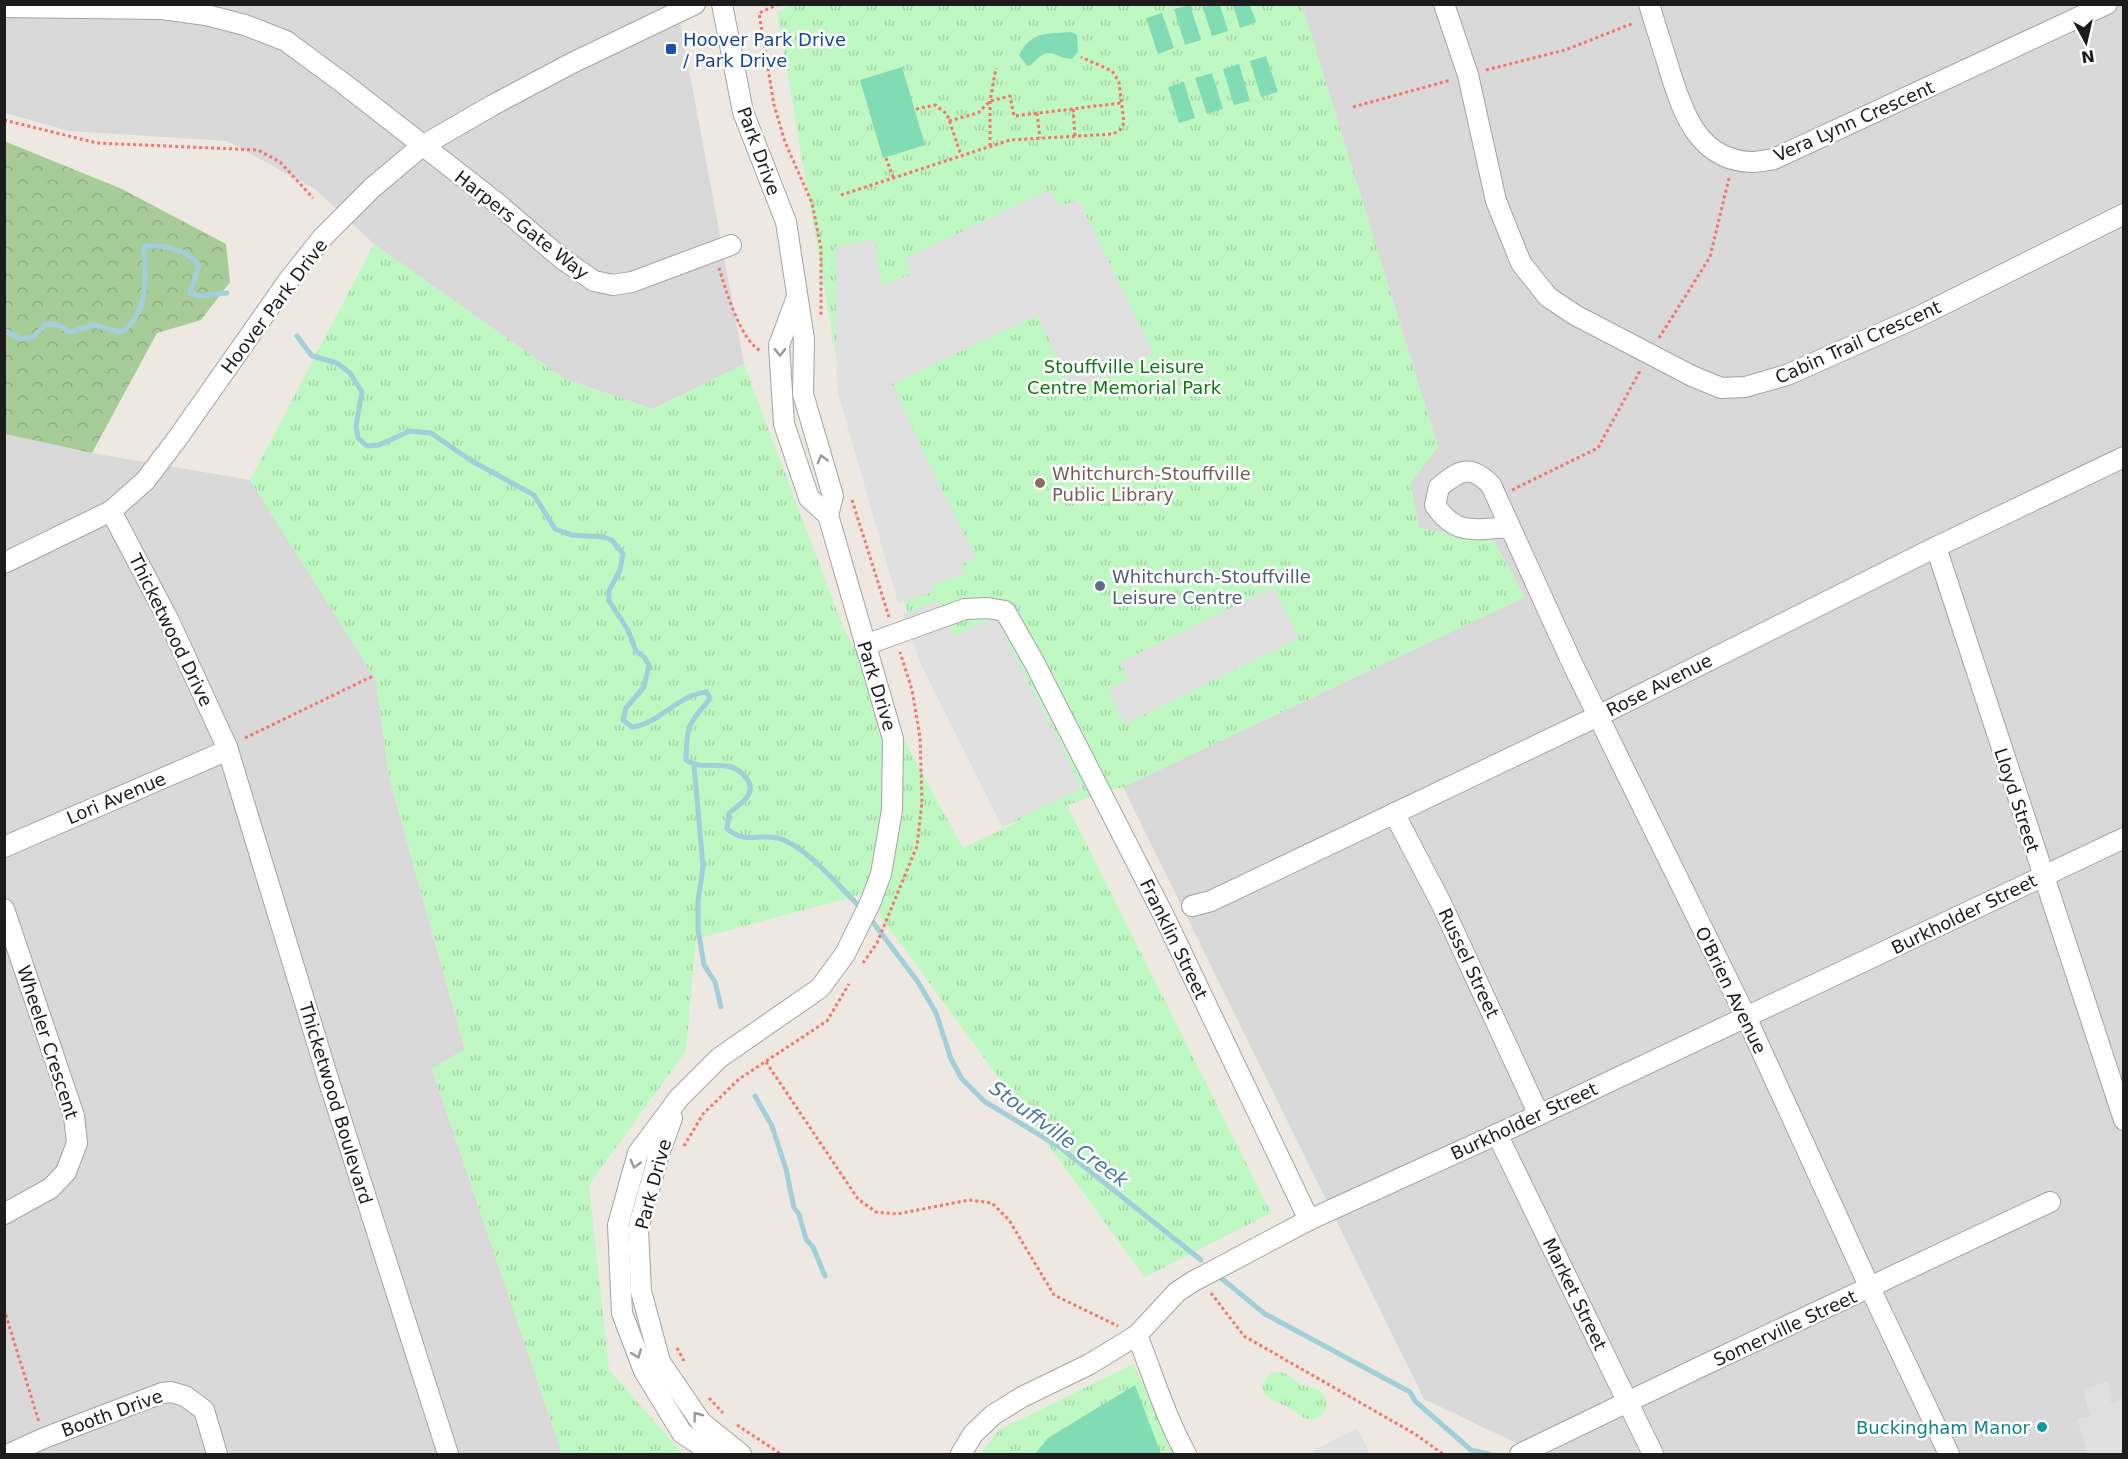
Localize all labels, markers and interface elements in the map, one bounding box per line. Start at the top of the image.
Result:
north arrow [2056,12,2116,72]
place label: Hoover Park Drive / Park Drive [683,29,846,71]
marker: Hoover Park Drive / Park Drive [664,42,678,56]
text: N [2080,46,2096,67]
street label: Vera Lynn Crescent [1771,76,1937,166]
street label: Park Drive [733,104,785,198]
street label: Harpers Gate Way [451,166,593,284]
street label: Hoover Park Drive [217,235,331,377]
street label: Cabin Trail Crescent [1772,296,1944,388]
one-way arrow [774,348,786,357]
park label: Stouffville Leisure Centre Memorial Park [1027,356,1222,398]
one-way arrow [817,454,829,465]
place label: Whitchurch-Stouffville Public Library [1052,463,1251,505]
marker: Whitchurch-Stouffville Public Library [1033,476,1047,490]
street label: Thicketwood Drive [124,549,217,710]
place label: Whitchurch-Stouffville Leisure Centre [1112,566,1311,608]
marker: Whitchurch-Stouffville Leisure Centre [1093,579,1107,593]
street label: Park Drive [853,639,901,733]
street label: Rose Avenue [1603,649,1715,721]
street label: Lloyd Street [1990,745,2044,855]
street label: Lori Avenue [63,768,169,828]
street label: Burkholder Street [1888,870,2040,958]
street label: Franklin Street [1136,875,1212,1003]
street label: Russel Street [1434,905,1504,1021]
street label: O'Brien Avenue [1691,923,1771,1057]
street label: Wheeler Crescent [13,963,83,1121]
street label: Thicketwood Boulevard [295,998,377,1207]
water label: Stouffville Creek [985,1076,1134,1193]
street label: Burkholder Street [1447,1078,1601,1164]
street label: Park Drive [631,1137,675,1231]
one-way arrow [630,1158,642,1169]
street label: Market Street [1539,1234,1611,1354]
street label: Somerville Street [1710,1286,1860,1370]
one-way arrow [630,1348,643,1359]
street label: Booth Drive [58,1385,166,1441]
one-way arrow [694,1411,705,1422]
place label: Buckingham Manor [1856,1417,2031,1438]
marker: Buckingham Manor [2035,1420,2049,1434]

